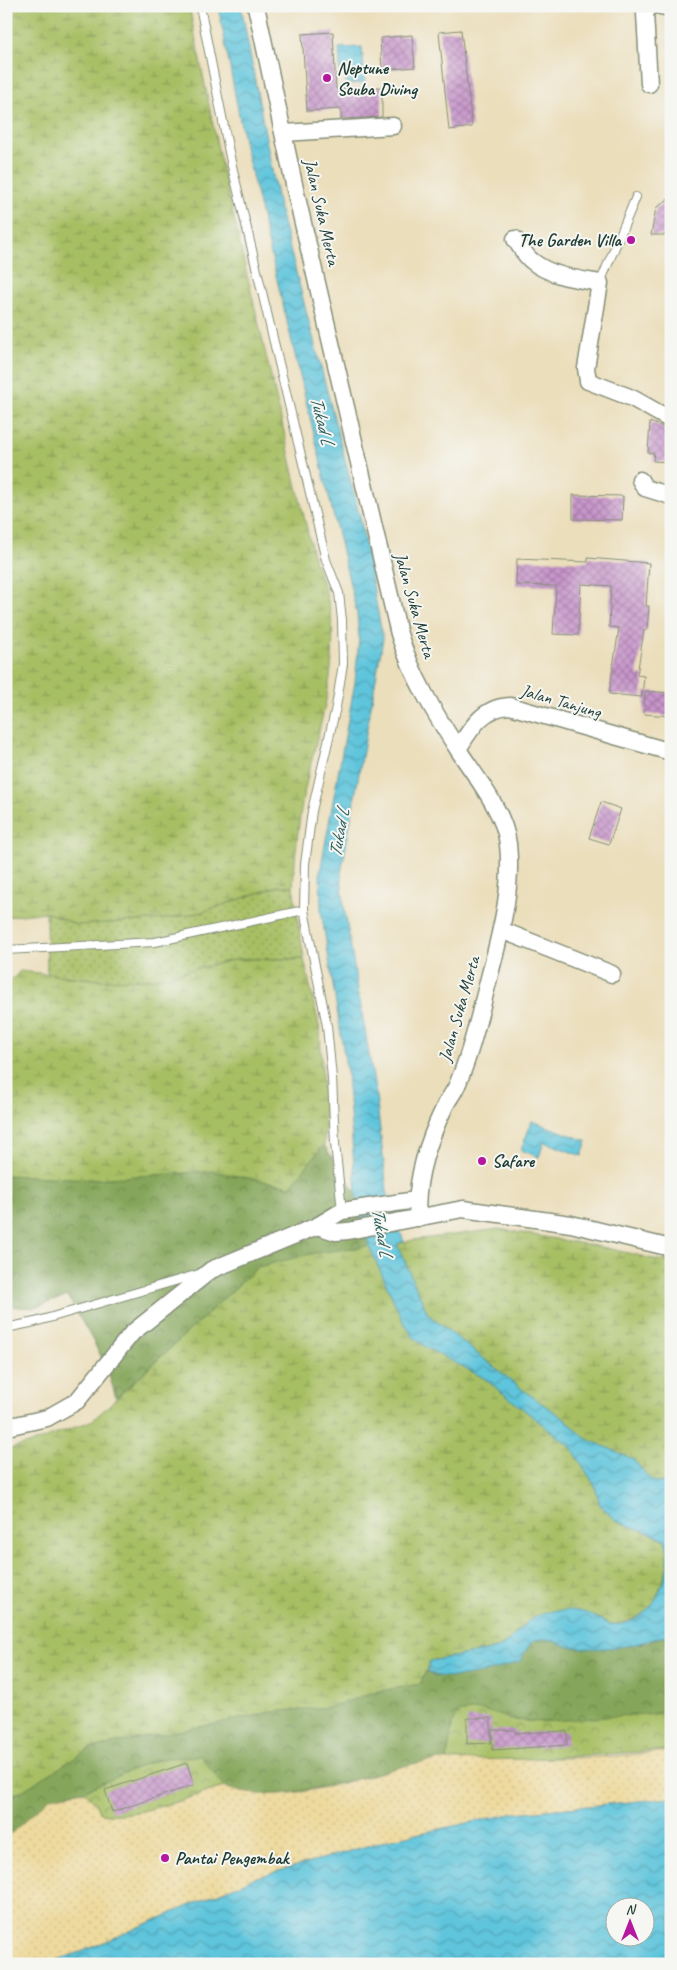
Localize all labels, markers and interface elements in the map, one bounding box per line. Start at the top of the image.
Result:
place label: Neptune Scuba Diving [337,57,419,100]
marker: Neptune Scuba Diving [321,72,333,84]
street label: Jalan Suka Merta [299,156,345,269]
place label: The Garden Villa [519,229,623,251]
marker: The Garden Villa [625,234,637,246]
water label: Tukad L [304,394,341,451]
street label: Jalan Suka Merta [389,549,441,662]
street label: Jalan Tanjung [517,679,605,723]
water label: Tukad L [323,803,356,859]
street label: Jalan Suka Merta [433,952,485,1065]
place label: Safare [492,1150,536,1172]
marker: Safare [476,1155,488,1167]
water label: Tukad L [366,1206,399,1262]
place label: Pantai Pengembak [175,1847,291,1869]
marker: Pantai Pengembak [159,1852,171,1864]
north arrow [604,1898,654,1948]
text: N [626,1901,637,1918]

